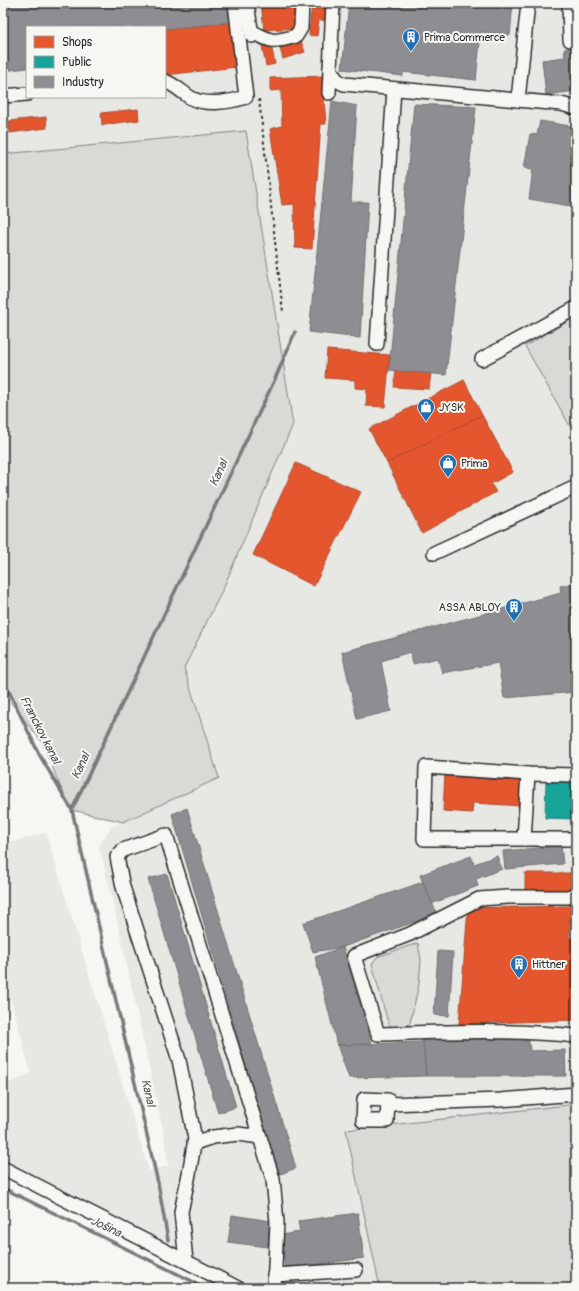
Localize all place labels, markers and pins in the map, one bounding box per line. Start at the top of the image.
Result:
building icon: Prima Commerce [401,27,421,52]
place label: Prima Commerce [424,31,506,44]
shop icon: JYSK [416,397,436,422]
place label: JYSK [439,401,464,414]
shop icon: Prima [438,453,458,478]
place label: Prima [461,457,487,470]
building icon: ASSA ABLOY [504,597,524,622]
place label: ASSA ABLOY [439,601,502,614]
building icon: Hittner [509,954,529,979]
place label: Hittner [532,958,565,971]

